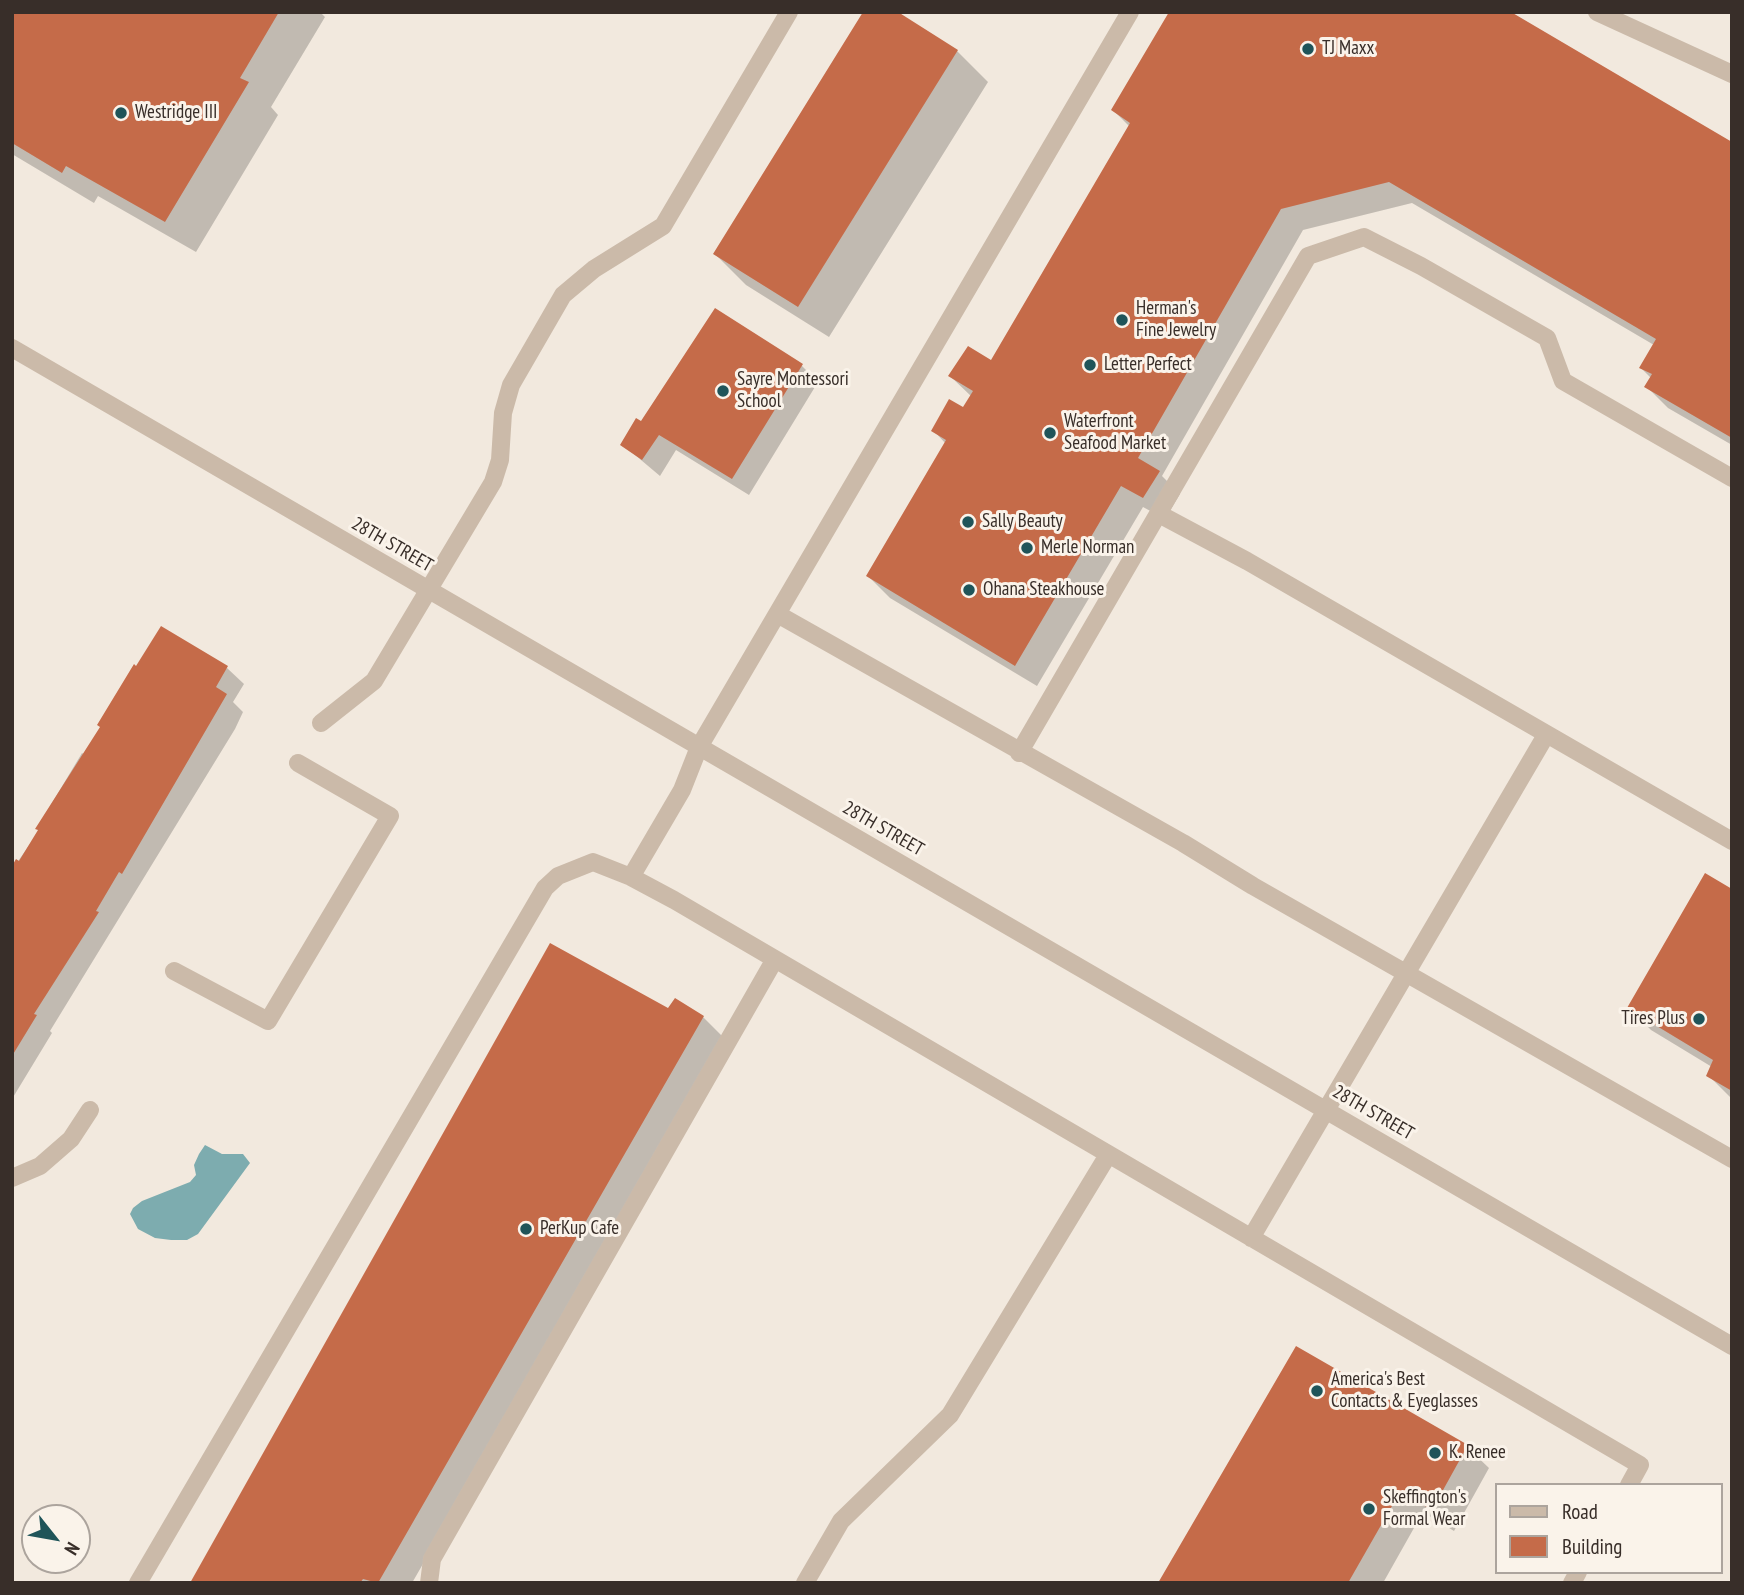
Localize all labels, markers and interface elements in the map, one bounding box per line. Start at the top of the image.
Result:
place label: TJ Maxx [1322,38,1374,60]
marker: TJ Maxx [1300,41,1316,57]
place label: Westridge III [135,102,217,124]
marker: Westridge III [113,105,129,121]
place label: Herman's Fine Jewelry [1136,298,1216,342]
marker: Herman's Fine Jewelry [1114,312,1130,328]
place label: Letter Perfect [1104,354,1192,376]
marker: Letter Perfect [1082,357,1098,373]
place label: Sayre Montessori School [737,369,849,413]
marker: Sayre Montessori School [715,383,731,399]
place label: Waterfront Seafood Market [1064,411,1166,455]
marker: Waterfront Seafood Market [1042,425,1058,441]
place label: Sally Beauty [982,511,1063,533]
street label: 28TH STREET [347,513,437,577]
marker: Sally Beauty [960,514,976,530]
place label: Merle Norman [1041,537,1134,559]
marker: Merle Norman [1019,540,1035,556]
place label: Ohana Steakhouse [983,579,1104,601]
marker: Ohana Steakhouse [961,582,977,598]
street label: 28TH STREET [838,797,928,861]
place label: Tires Plus [1621,1008,1685,1030]
marker: Tires Plus [1691,1011,1707,1027]
street label: 28TH STREET [1328,1081,1418,1145]
place label: PerKup Cafe [540,1218,619,1240]
marker: PerKup Cafe [518,1221,534,1237]
place label: America's Best Contacts & Eyeglasses [1331,1369,1478,1413]
marker: America's Best Contacts & Eyeglasses [1309,1383,1325,1399]
place label: K. Renee [1449,1442,1506,1464]
marker: K. Renee [1427,1445,1443,1461]
legend [1496,1483,1723,1574]
place label: Skeffington's Formal Wear [1383,1487,1466,1531]
text: Road [1562,1498,1598,1525]
marker: Skeffington's Formal Wear [1361,1501,1377,1517]
north arrow [21,1504,91,1574]
text: Building [1562,1533,1622,1560]
text: N [59,1538,85,1559]

